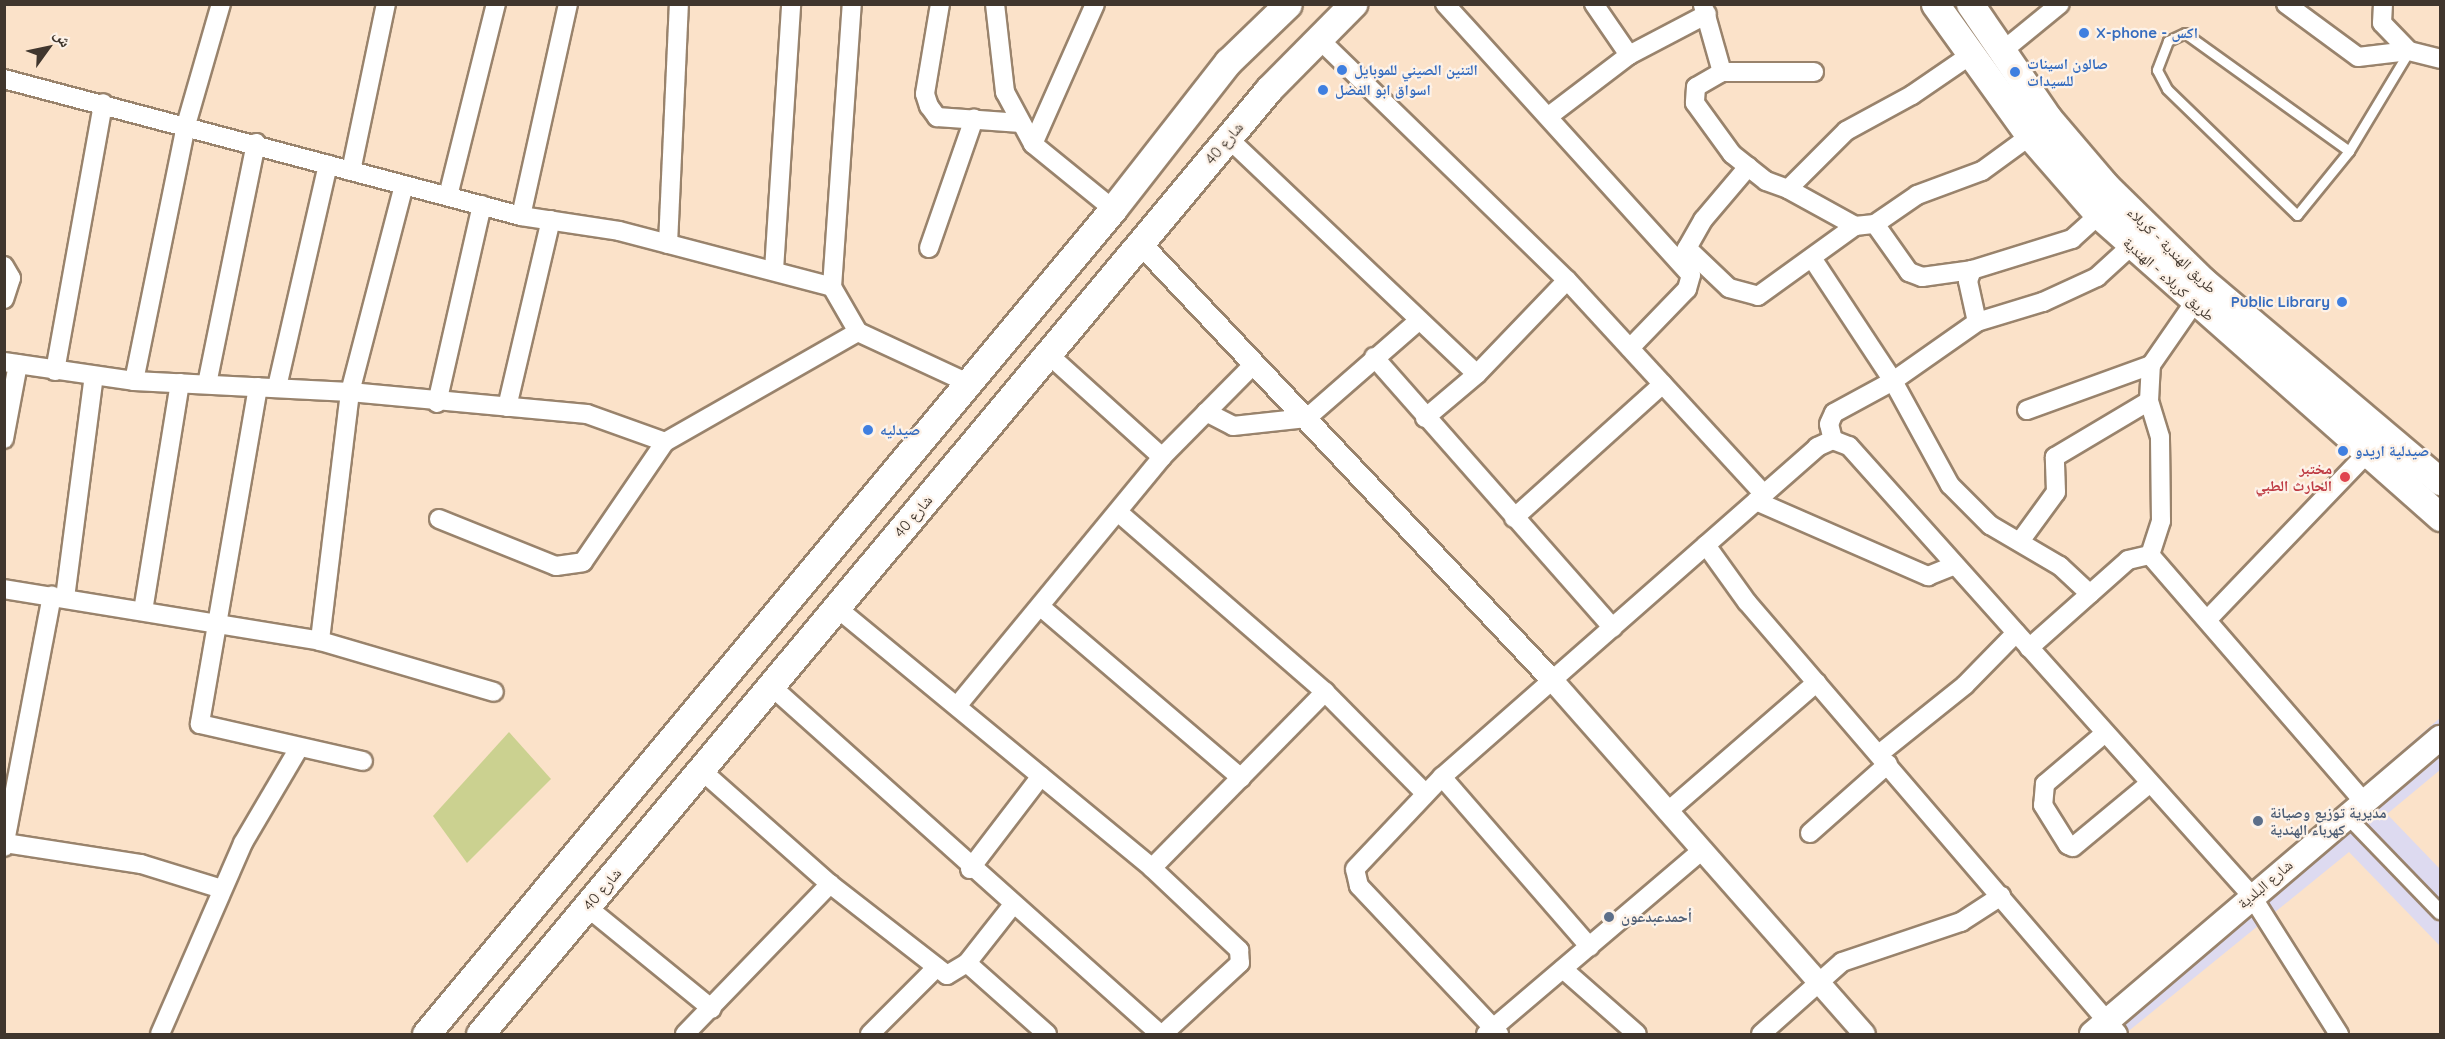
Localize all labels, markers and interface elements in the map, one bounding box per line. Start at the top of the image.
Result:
north arrow [18,18,78,78]
place label: X-phone - اكس [2096,24,2198,42]
text: ش [50,26,76,51]
marker: X-phone - اكس [2077,26,2091,40]
place label: صالون اسينات للسيدات [2027,54,2108,89]
place label: التنين الصيني للموبايل [1354,61,1478,79]
marker: التنين الصيني للموبايل [1335,63,1349,77]
marker: صالون اسينات للسيدات [2008,65,2022,79]
place label: اسواق ابو الفضل [1335,81,1431,99]
marker: اسواق ابو الفضل [1316,83,1330,97]
street label: شارع 40 [1201,118,1247,168]
street label: طريق الهندية - كربلاء [2124,203,2220,297]
street label: طريق كربلاء - الهندية [2120,233,2218,325]
place label: Public Library [2231,293,2330,311]
marker: Public Library [2335,295,2349,309]
place label: صيدليه [880,421,920,439]
marker: صيدليه [861,423,875,437]
place label: صيدلية اريدو [2355,442,2429,460]
marker: صيدلية اريدو [2336,444,2350,458]
place label: مختبر الحارث الطبي [2256,459,2332,494]
marker: مختبر الحارث الطبي [2336,468,2354,486]
street label: شارع 40 [890,491,936,541]
place label: مديرية توزيع وصيانة كهرباء الهندية [2270,803,2387,838]
marker: مديرية توزيع وصيانة كهرباء الهندية [2251,814,2265,828]
street label: شارع البلدية [2234,856,2296,912]
street label: شارع 40 [579,864,625,914]
place label: أحمدعبدعون [1621,908,1692,926]
marker: أحمدعبدعون [1602,910,1616,924]

